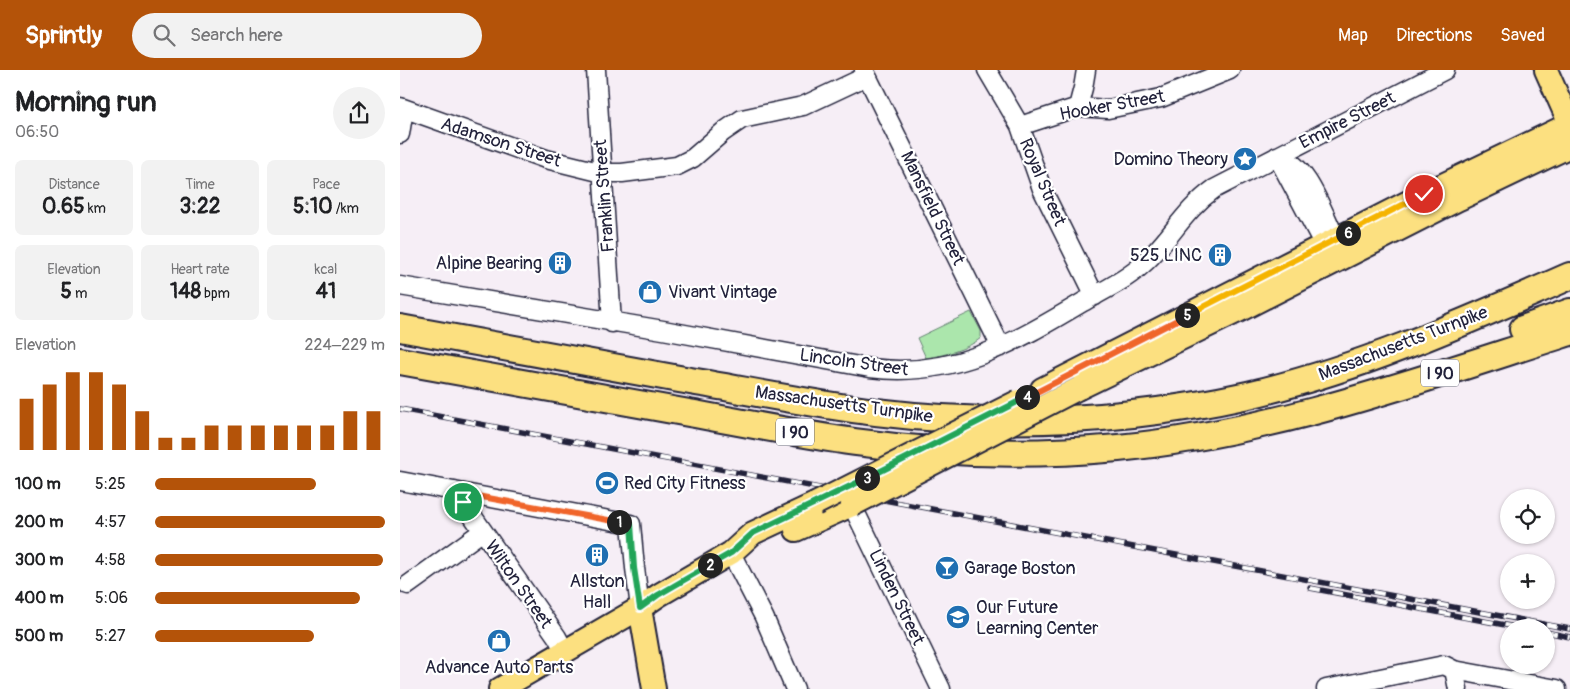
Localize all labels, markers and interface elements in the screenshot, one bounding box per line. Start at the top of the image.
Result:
search box [132,13,482,58]
text: Sprintly [25,21,102,50]
icon: search [150,21,178,49]
text: Search here [190,23,283,47]
text: Map [1338,24,1368,47]
text: Directions [1396,24,1472,47]
text: Saved [1500,24,1545,47]
text: Morning run [15,85,157,120]
street label: Hooker Street [1058,85,1167,126]
street label: Empire Street [1295,86,1400,154]
button: share [333,87,385,139]
street label: Adamson Street [438,112,565,173]
text: 06:50 [15,122,59,142]
street label: Royal Street [1014,135,1072,230]
street label: Franklin Street [589,138,620,253]
place icon: Domino Theory [1232,146,1258,172]
street label: Mansfield Street [895,148,970,270]
place label: Domino Theory [1113,148,1228,171]
pin [1403,173,1445,215]
text: Distance [48,176,100,193]
text: Time [185,176,215,193]
text: Pace [312,176,340,193]
icon: check [1410,180,1438,208]
text: 0.65 [42,193,85,220]
text: 3:22 [180,193,220,220]
text: 5:10 [293,193,333,220]
text: km [85,200,106,217]
text: /km [333,200,359,217]
pin: 6 [1336,220,1360,246]
text: 6 [1344,225,1353,242]
building icon: 525 LINC [1207,242,1233,268]
place label: 525 LINC [1130,244,1202,267]
building icon: Alpine Bearing [547,250,573,276]
place label: Alpine Bearing [435,252,542,275]
text: Elevation [47,261,101,278]
text: Heart rate [170,261,230,278]
text: kcal [315,261,337,278]
text: 5 [61,278,72,305]
text: 148 [170,278,201,305]
text: 41 [316,278,336,305]
shop icon: Vivant Vintage [637,279,663,305]
place label: Vivant Vintage [668,281,777,304]
text: m [72,285,87,302]
text: bpm [201,285,230,302]
street label: Massachusetts Turnpike [1315,301,1491,386]
pin: 5 [1174,302,1200,328]
text: 5 [1184,307,1191,324]
text: Elevation [15,335,76,355]
text: 224–229 m [305,335,385,355]
street label: Lincoln Street [798,343,910,382]
road number: I 90 [1421,360,1459,386]
street label: Massachusetts Turnpike [754,381,934,428]
pin: 4 [1014,384,1040,410]
text: 4 [1023,389,1032,406]
road number: I 90 [776,418,814,446]
pin: 3 [854,466,880,490]
sports icon: Red City Fitness [594,470,620,496]
text: 3 [864,470,871,487]
place label: Red City Fitness [624,472,746,495]
text: 100 m [15,474,61,494]
text: 5:25 [95,474,126,494]
pin [442,481,484,523]
icon: arrive [449,488,477,516]
map controls [1500,489,1555,674]
button: locate [1500,489,1555,544]
pin: 1 [606,510,632,534]
text: 200 m [15,512,63,532]
text: 4:57 [95,512,126,532]
text: 1 [617,514,622,531]
street label: Wilton Street [480,536,558,633]
building icon: Allston Hall [584,542,610,568]
street label: Linden Street [863,546,930,650]
text: 300 m [15,550,63,570]
text: 4:58 [95,550,125,570]
pin: 2 [698,552,722,578]
button: + [1500,554,1555,609]
bar icon: Garage Boston [934,555,960,581]
text: 2 [707,557,714,574]
place label: Garage Boston [964,557,1076,580]
place label: Allston Hall [569,570,625,614]
text: 400 m [15,588,64,608]
text: 5:06 [95,588,128,608]
place label: Our Future Learning Center [976,596,1099,640]
school or university icon: Our Future Learning Center [945,604,971,630]
button: − [1500,619,1555,674]
text: 500 m [15,626,63,646]
text: 5:27 [95,626,125,646]
shop icon: Advance Auto Parts [486,628,512,654]
place label: Advance Auto Parts [425,656,573,679]

